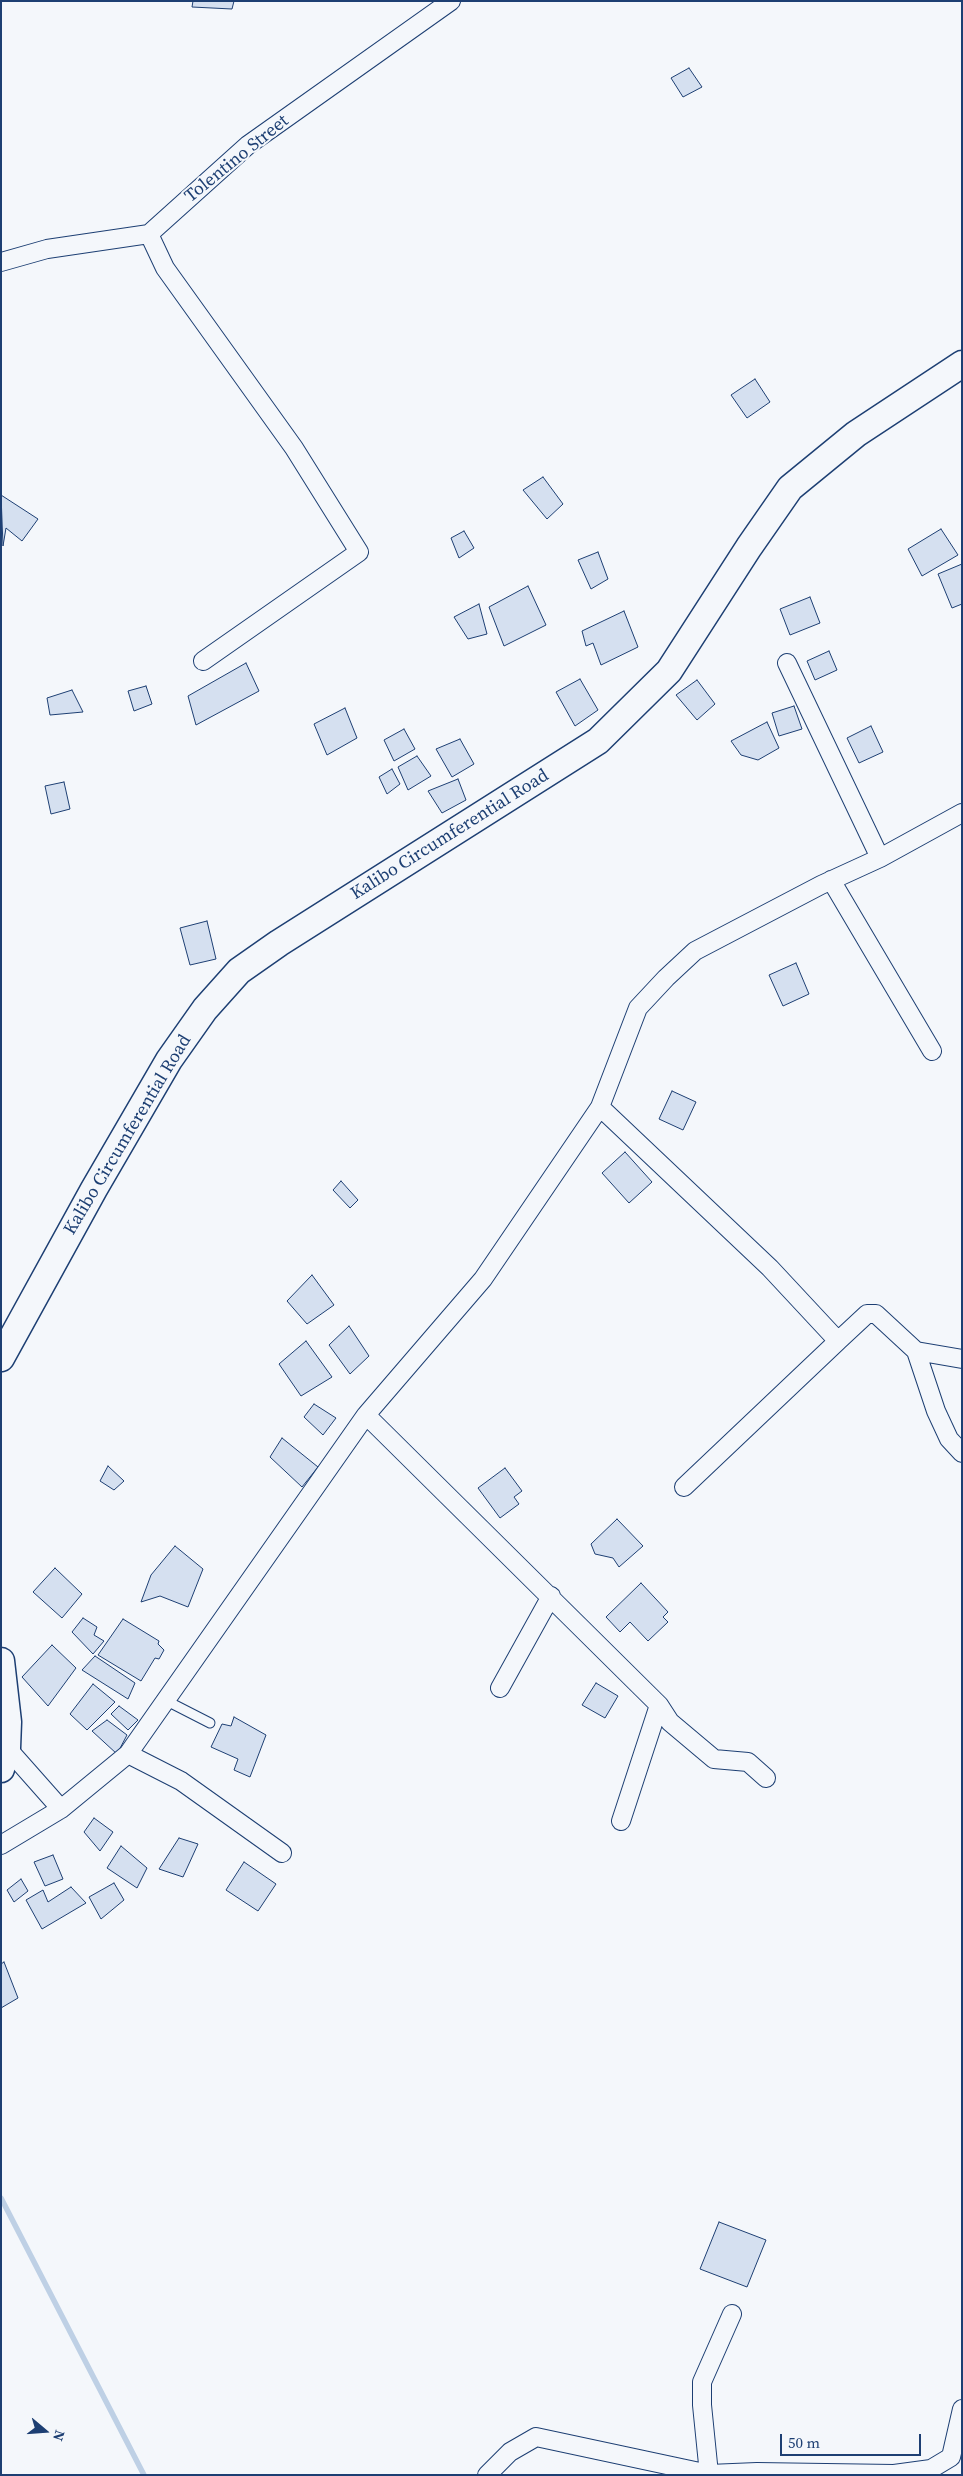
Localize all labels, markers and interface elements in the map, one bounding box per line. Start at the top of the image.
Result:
street label: Tolentino Street [181,111,293,207]
street label: Kalibo Circumferential Road [347,765,553,905]
street label: Kalibo Circumferential Road [60,1031,196,1239]
north arrow [20,2406,70,2456]
scale bar [783,2424,924,2456]
text: N [48,2428,70,2444]
text: 50 m [788,2432,820,2453]

